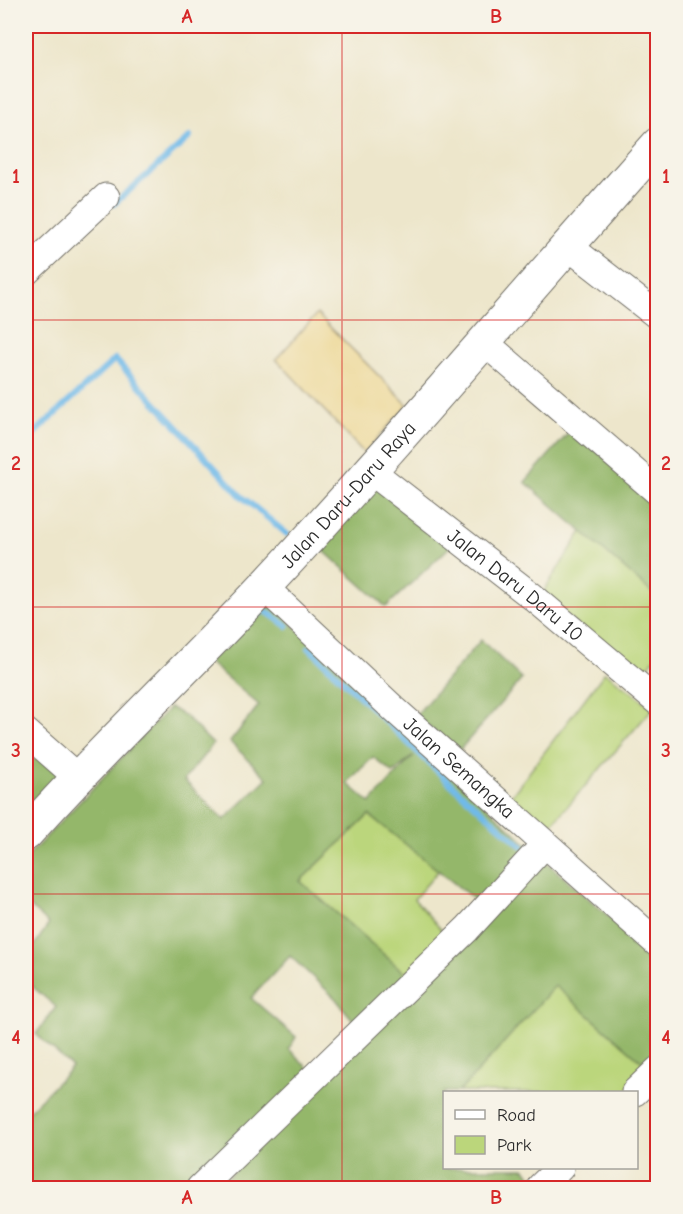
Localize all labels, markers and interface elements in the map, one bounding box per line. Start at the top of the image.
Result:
text: A [181,5,193,28]
text: B [490,5,502,28]
text: 1 [12,165,20,188]
text: 1 [662,165,670,188]
street label: Jalan Daru-Daru Raya [276,416,420,573]
text: 2 [11,452,21,475]
text: 2 [661,452,671,475]
street label: Jalan Daru Daru 10 [443,523,588,646]
street label: Jalan Semangka [399,712,520,823]
text: 3 [11,739,21,762]
text: 3 [661,739,671,762]
text: 4 [11,1026,21,1049]
text: 4 [661,1026,671,1049]
legend [443,1091,638,1169]
text: Road [497,1105,536,1126]
text: Park [497,1135,532,1156]
text: A [181,1186,193,1209]
text: B [490,1186,502,1209]

